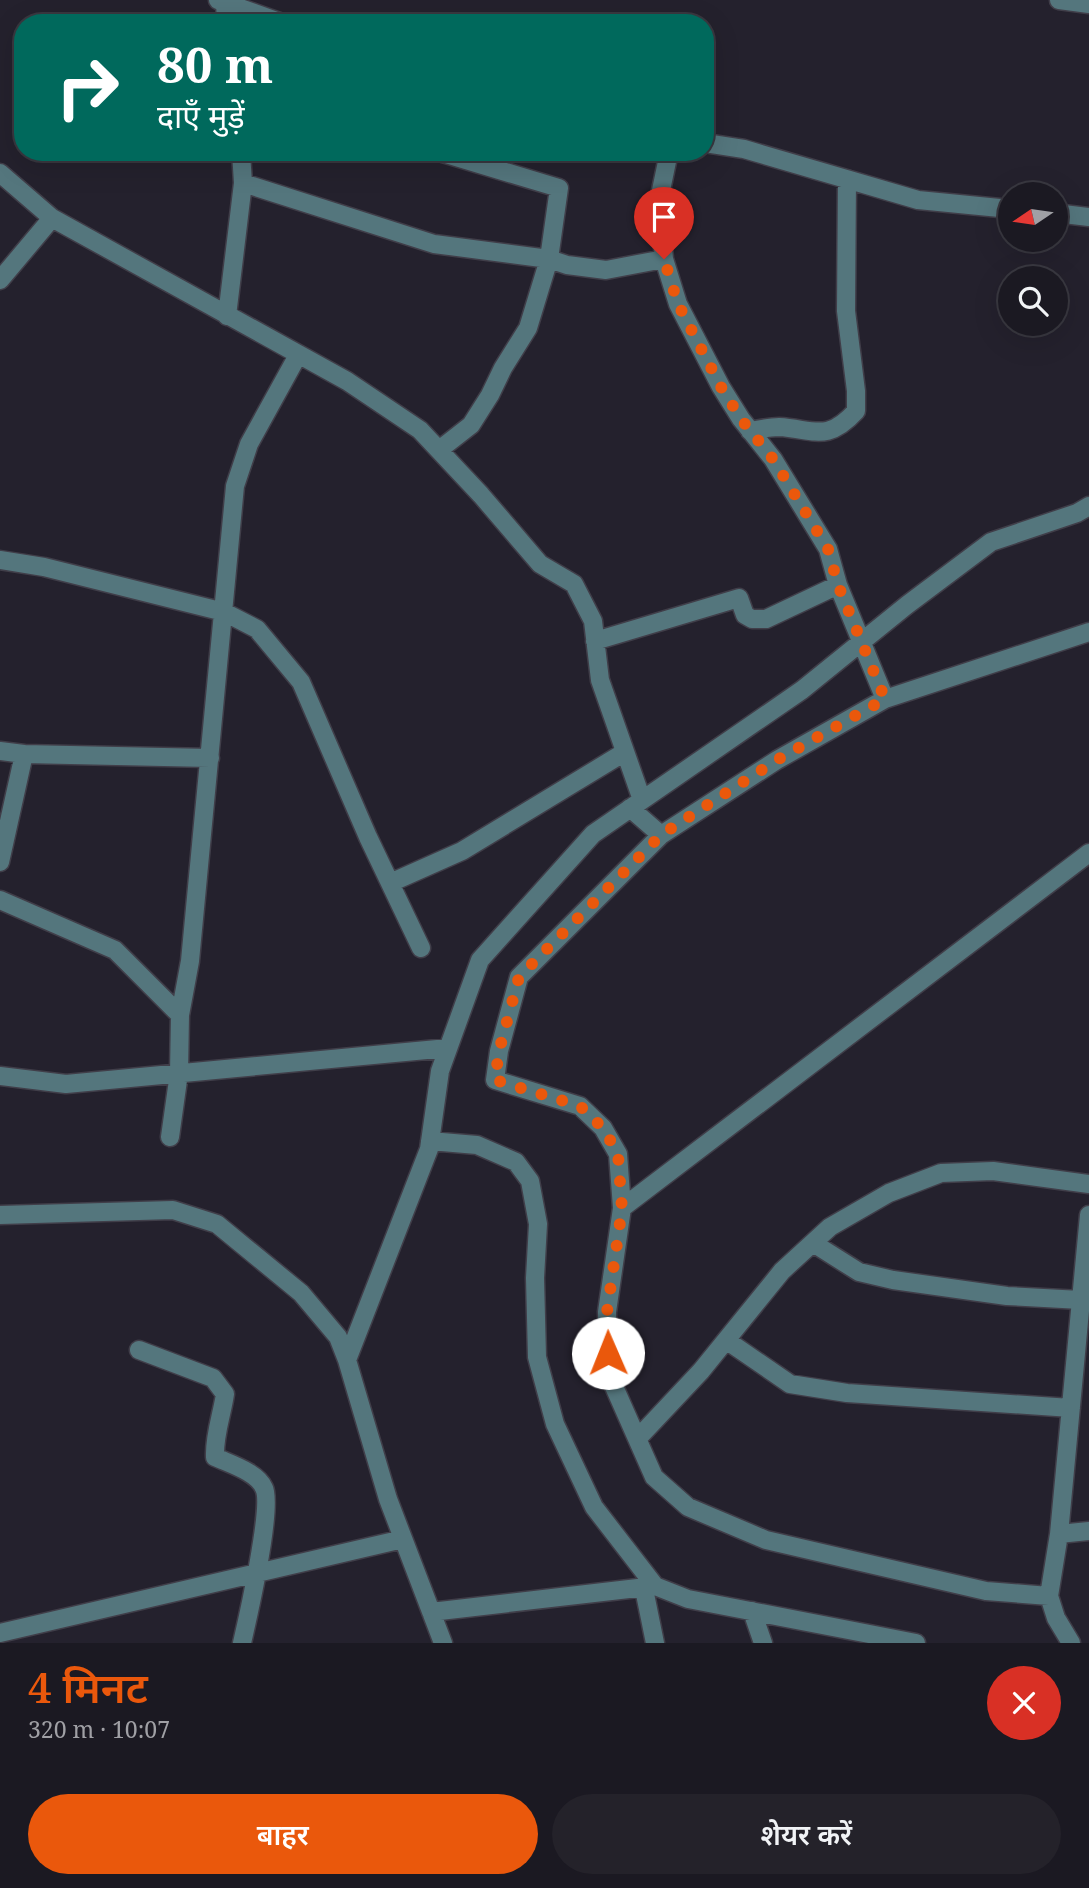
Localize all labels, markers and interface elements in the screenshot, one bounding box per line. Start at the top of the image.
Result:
text: 80 m [157,31,273,97]
icon: right [42,42,133,133]
text: दाएँ मुड़ें [157,94,245,137]
north arrow [998,182,1068,252]
map controls [998,182,1068,336]
pin [634,187,694,259]
icon: arrive [645,198,683,236]
button: search [998,266,1068,336]
position arrow [571,1316,645,1390]
text: 4 मिनट [28,1658,148,1715]
button: close [987,1666,1061,1740]
text: 320 m · 10:07 [28,1713,170,1745]
button: बाहर [28,1794,538,1874]
button: शेयर करें [552,1794,1061,1874]

